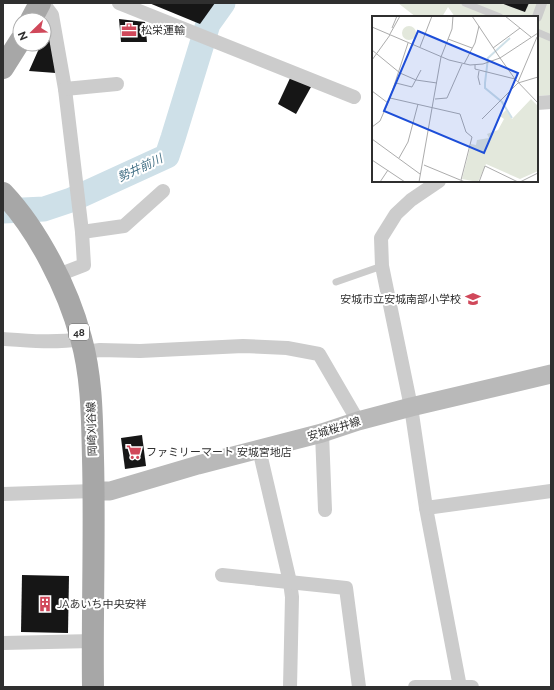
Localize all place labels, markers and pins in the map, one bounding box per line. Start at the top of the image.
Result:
office icon: 松栄運輸 [120,21,138,39]
place label: 松栄運輸 [141,24,185,37]
school or university icon: 安城市立安城南部小学校 [464,290,482,308]
place label: 安城市立安城南部小学校 [340,293,461,306]
supermarket icon: ファミリーマート 安城宮地店 [125,443,143,461]
place label: ファミリーマート 安城宮地店 [146,446,292,459]
building icon: JAあいち中央安祥 [36,595,54,613]
place label: JAあいち中央安祥 [57,598,147,611]

